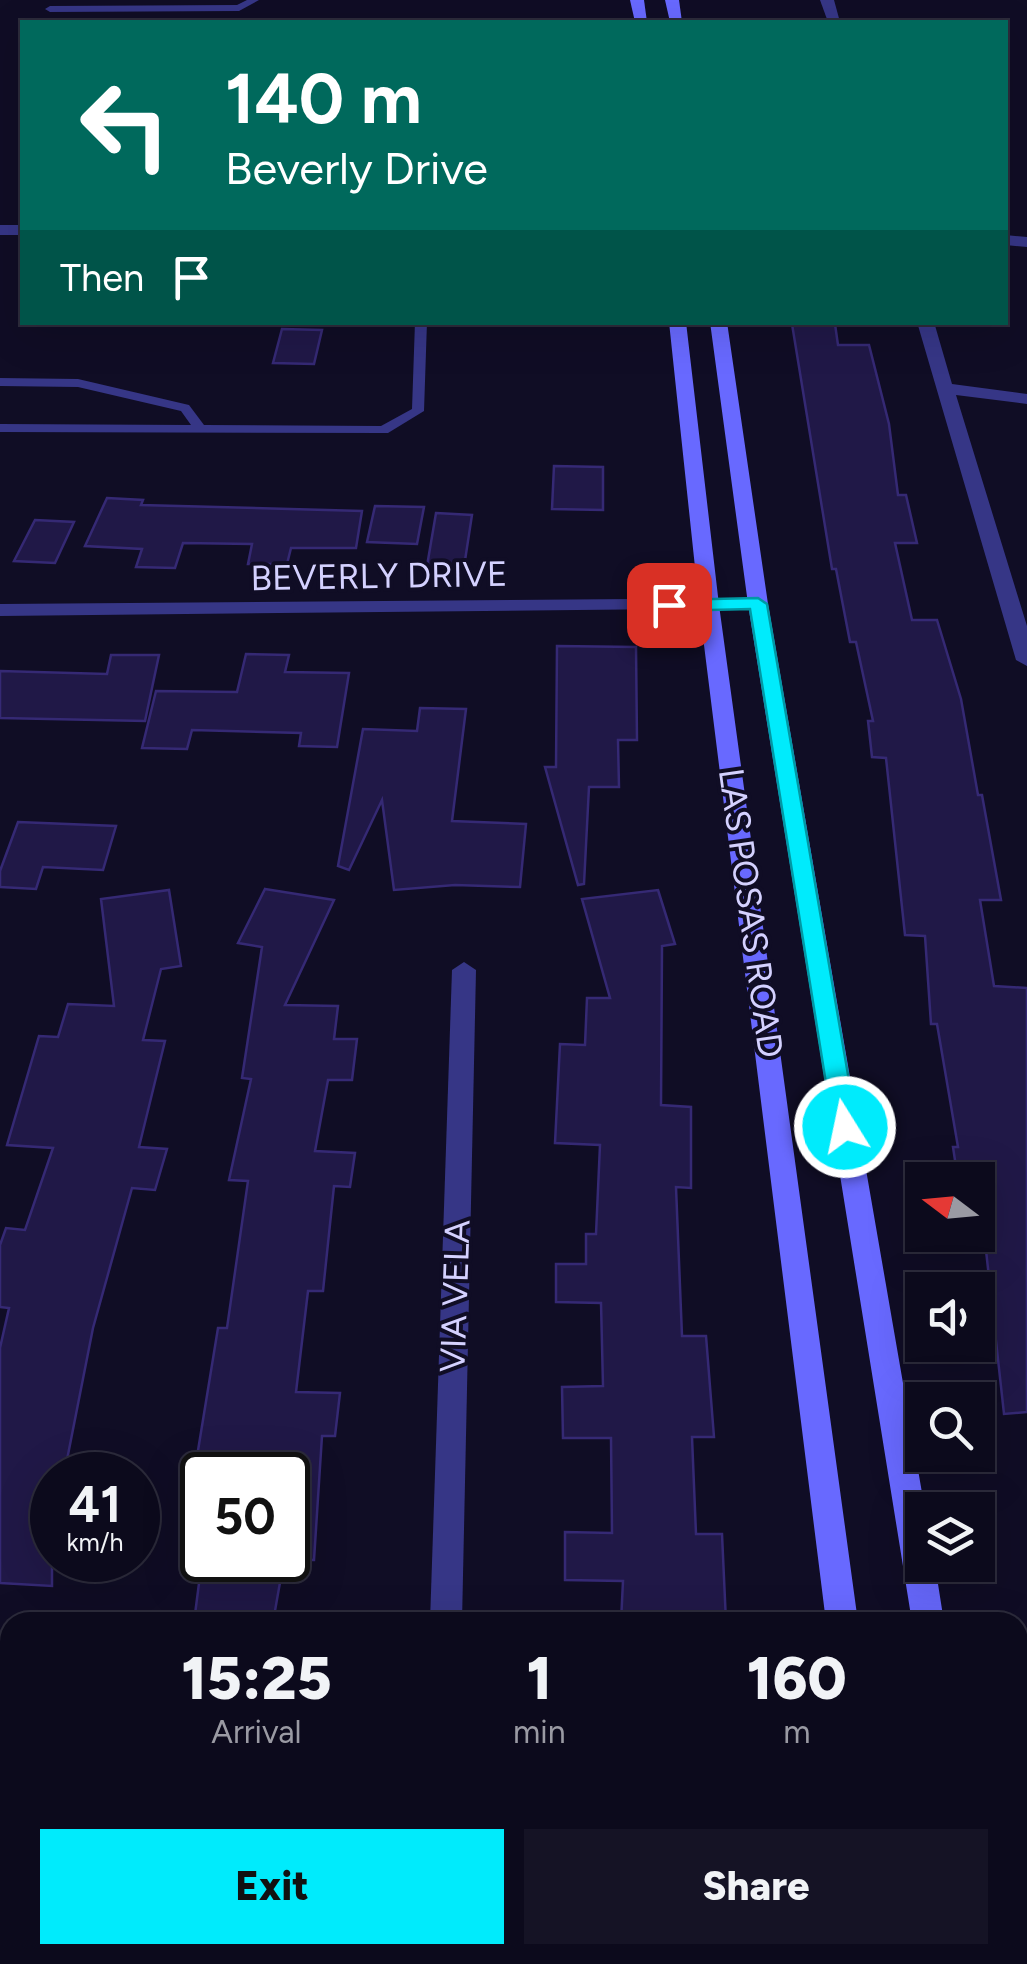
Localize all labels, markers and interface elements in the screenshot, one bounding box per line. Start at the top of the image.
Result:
text: 140 m [225,56,422,141]
icon: left [60,60,190,190]
text: Beverly Drive [225,141,488,195]
icon: arrive [164,250,219,305]
text: Then [60,255,144,301]
street label: BEVERLY DRIVE [250,553,508,599]
pin [627,563,712,648]
icon: arrive [642,578,697,633]
street label: LAS POSAS ROAD [710,766,792,1060]
position arrow [793,1075,897,1179]
north arrow [905,1162,995,1252]
map controls [905,1162,995,1582]
street label: VIA VELA [431,1219,479,1373]
button: sound [905,1272,995,1362]
button: search [905,1382,995,1472]
speed limit sign: 50 [180,1452,310,1582]
text: 41 [69,1474,121,1535]
button: layers [905,1492,995,1582]
text: km/h [66,1527,124,1557]
text: 15:25 [181,1642,332,1714]
text: 1 [526,1642,552,1714]
text: 160 [747,1642,847,1714]
text: Arrival [211,1713,302,1751]
text: min [513,1713,566,1751]
text: m [783,1713,810,1751]
button: Exit [40,1829,504,1944]
button: Share [524,1829,988,1944]

